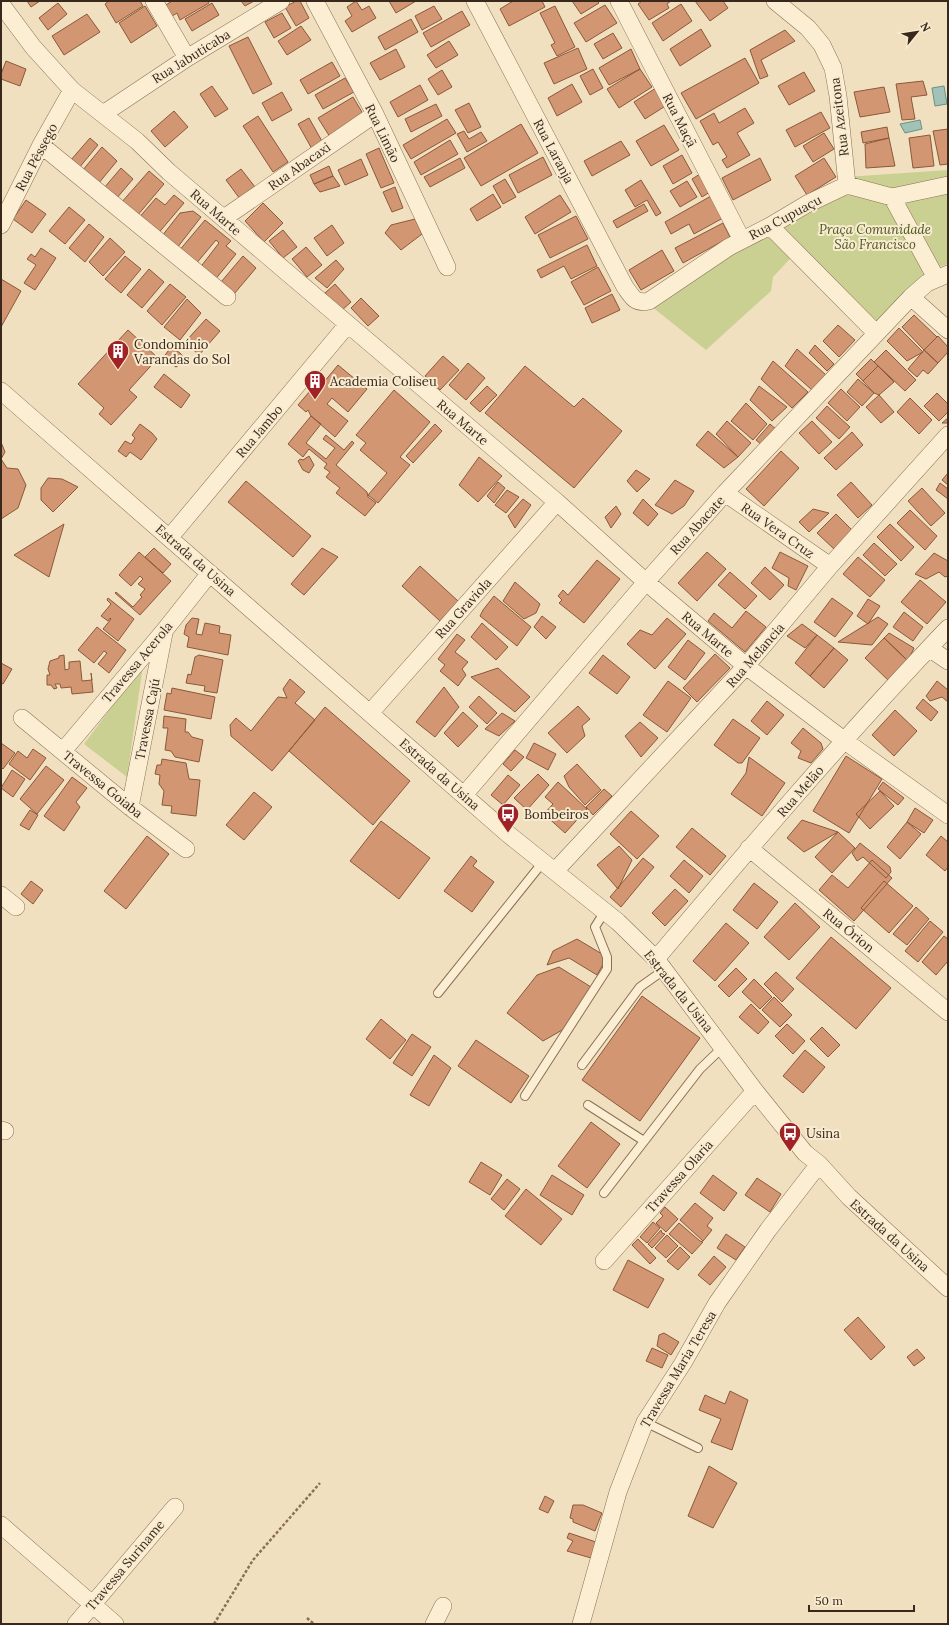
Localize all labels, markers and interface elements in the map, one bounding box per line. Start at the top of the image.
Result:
north arrow [897,12,937,52]
text: N [917,20,934,35]
street label: Rua Jabuticaba [149,25,234,87]
street label: Rua Azeitona [826,76,853,157]
street label: Rua Maçã [659,90,700,150]
street label: Rua Limão [361,101,404,166]
street label: Rua Laranja [529,116,578,187]
street label: Rua Pêssego [11,120,62,194]
street label: Rua Abacaxi [265,138,334,194]
street label: Rua Marte [187,185,245,239]
street label: Rua Cupuaçu [746,191,825,244]
park label: Praça Comunidade São Francisco [819,221,931,253]
place label: Condomínio Varandas do Sol [133,336,231,368]
building icon: Condomínio Varandas do Sol [105,338,131,371]
building icon: Academia Coliseu [302,368,328,401]
place label: Academia Coliseu [329,373,437,390]
street label: Rua Marte [433,396,492,449]
street label: Rua Jambo [232,401,287,461]
street label: Rua Abacate [666,492,728,559]
street label: Rua Vera Cruz [738,499,818,562]
street label: Estrada da Usina [152,521,240,600]
street label: Rua Graviola [432,574,495,642]
street label: Rua Marte [678,608,737,661]
street label: Travessa Acerola [98,618,177,707]
street label: Rua Melancia [723,619,788,691]
street label: Travessa Cajú [131,677,164,761]
street label: Estrada da Usina [396,735,484,814]
street label: Travessa Goiaba [59,747,146,822]
street label: Rua Melão [773,762,828,821]
bus stop icon: Bombeiros [495,801,521,834]
place label: Bombeiros [524,806,589,823]
street label: Rua Órion [820,905,878,956]
street label: Estrada da Usina [640,947,717,1036]
bus stop icon: Usina [777,1120,803,1153]
place label: Usina [806,1125,840,1142]
street label: Travessa Olaria [642,1136,717,1216]
street label: Estrada da Usina [846,1195,933,1276]
street label: Travessa Maria Teresa [637,1307,720,1431]
street label: Travessa Suriname [82,1516,168,1614]
scale bar [809,1587,914,1613]
text: 50 m [815,1593,843,1608]

